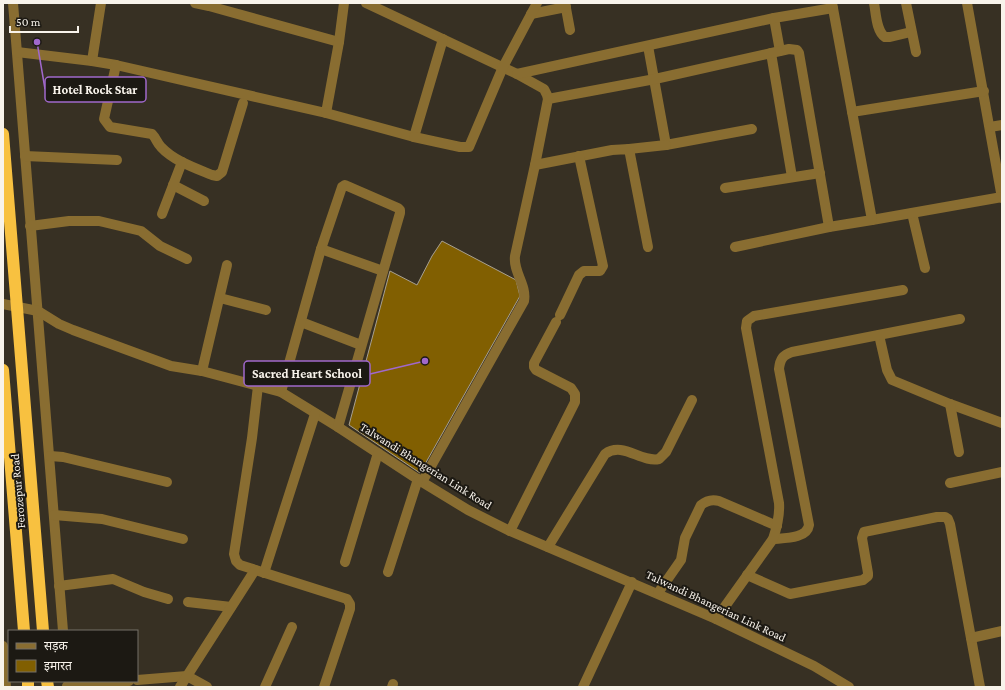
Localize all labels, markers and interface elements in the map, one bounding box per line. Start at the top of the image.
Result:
scale bar [10,8,78,34]
text: 50 m [16,15,41,29]
callout: Hotel Rock Star [45,77,146,102]
text: Hotel Rock Star [52,82,138,97]
callout: Sacred Heart School [244,361,370,386]
text: Sacred Heart School [252,366,362,381]
street label: Talwandi Bhangerian Link Road [357,420,495,513]
street label: Ferozepur Road [8,452,28,529]
street label: Talwandi Bhangerian Link Road [644,567,789,645]
legend [8,630,138,682]
text: सड़क [44,639,69,653]
text: इमारत [44,659,73,673]

